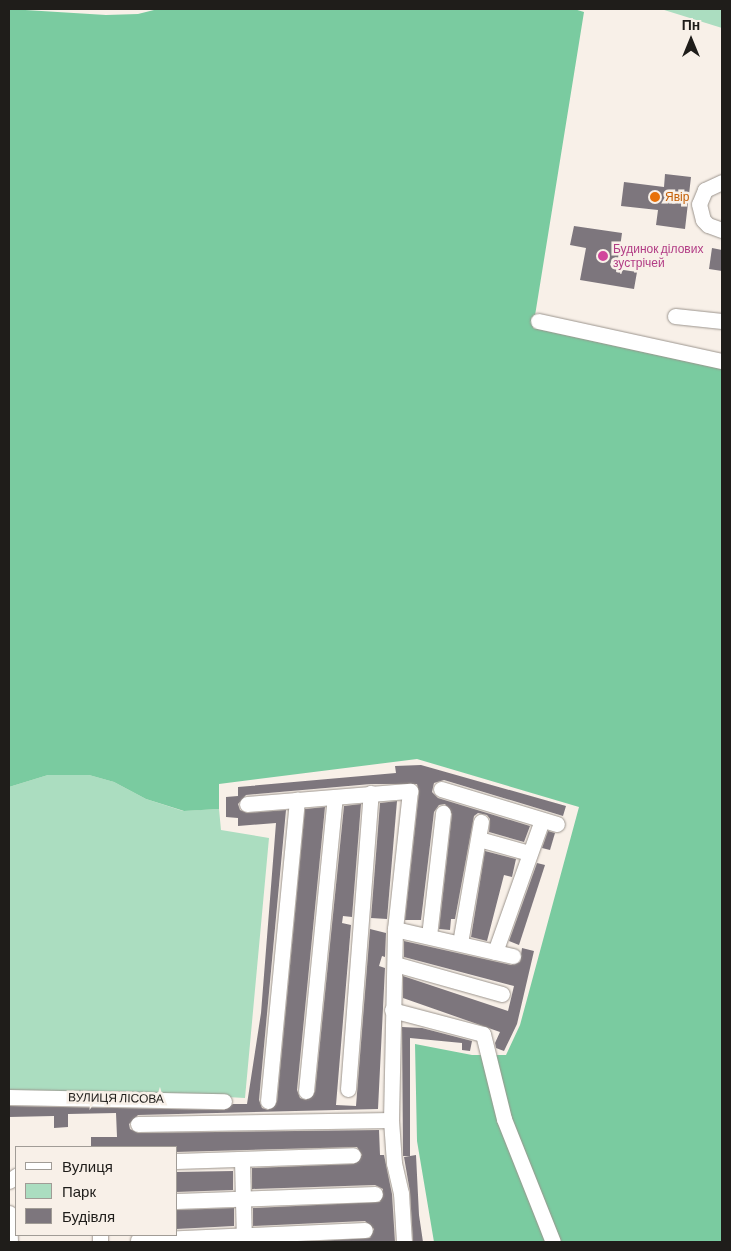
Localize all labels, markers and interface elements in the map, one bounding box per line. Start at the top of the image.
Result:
north arrow [666,15,716,65]
text: Пн [682,16,700,33]
place label: Явір [665,190,689,204]
marker: Явір [649,191,661,203]
place label: Будинок ділових зустрічей [613,242,703,270]
marker: Будинок ділових зустрічей [597,250,609,262]
street label: ВУЛИЦЯ ЛІСОВА [68,1090,164,1106]
legend [15,1146,178,1236]
text: Вулиця [62,1157,113,1175]
text: Парк [62,1182,96,1200]
text: Будівля [62,1207,115,1225]

